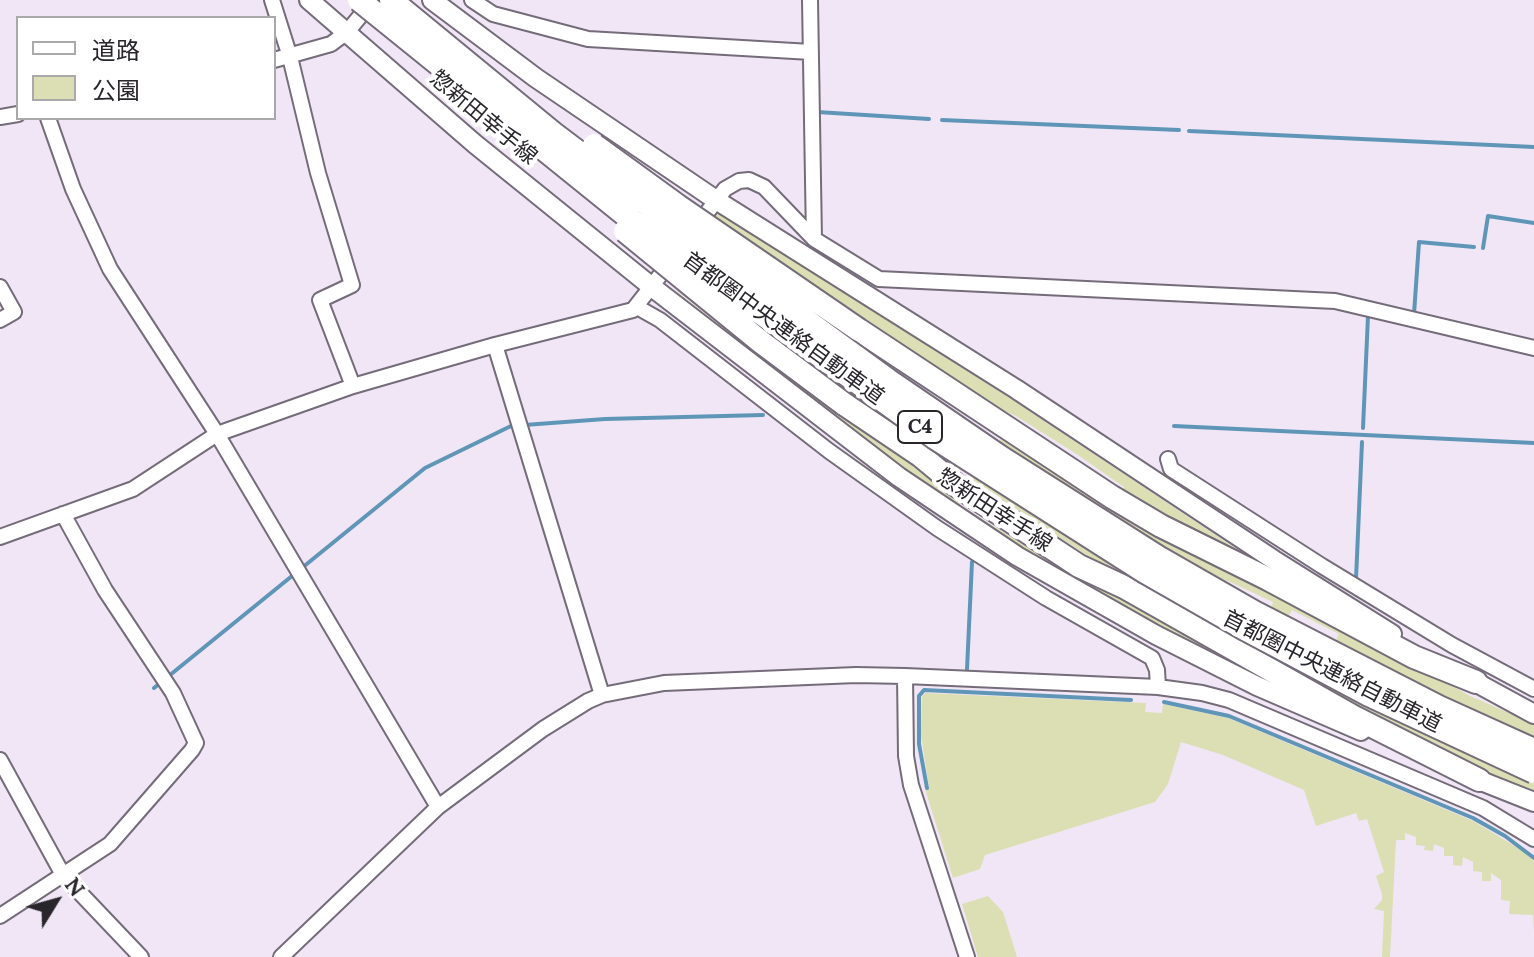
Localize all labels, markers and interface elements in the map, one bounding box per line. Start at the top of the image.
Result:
legend [16,16,276,120]
text: 道路 [92,35,140,66]
street label: 惣新田幸手線 [424,65,542,171]
text: 公園 [92,75,140,106]
street label: 首都圏中央連絡自動車道 [677,247,889,411]
road number: C4 [898,411,942,443]
street label: 惣新田幸手線 [931,464,1057,558]
street label: 首都圏中央連絡自動車道 [1218,605,1446,739]
north arrow [16,861,96,941]
text: N [59,871,91,902]

